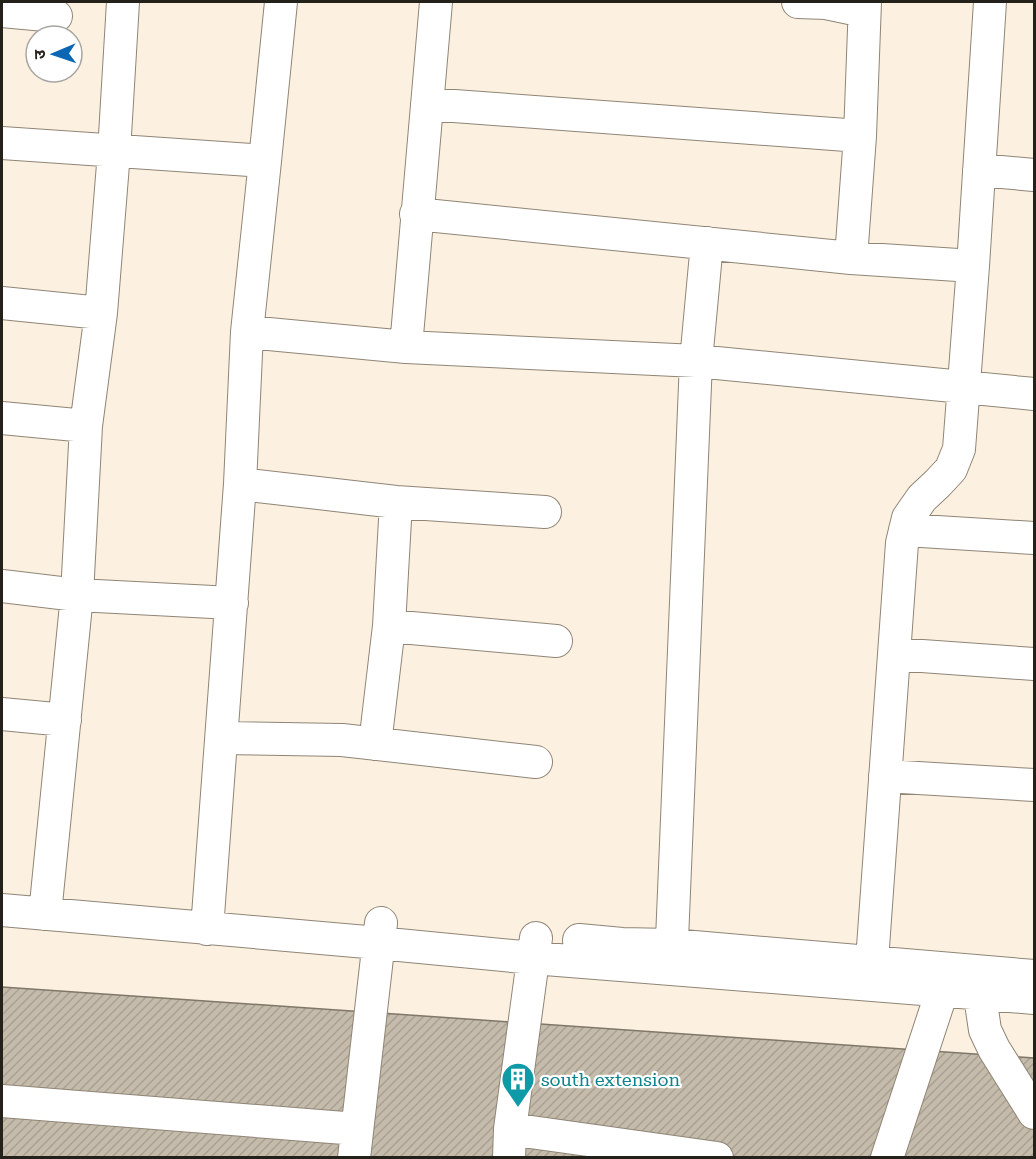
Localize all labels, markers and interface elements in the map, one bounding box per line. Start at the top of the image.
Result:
north arrow [24,24,84,84]
text: उ [30,49,49,60]
building icon: south extension [500,1061,536,1108]
place label: south extension [541,1069,681,1090]

